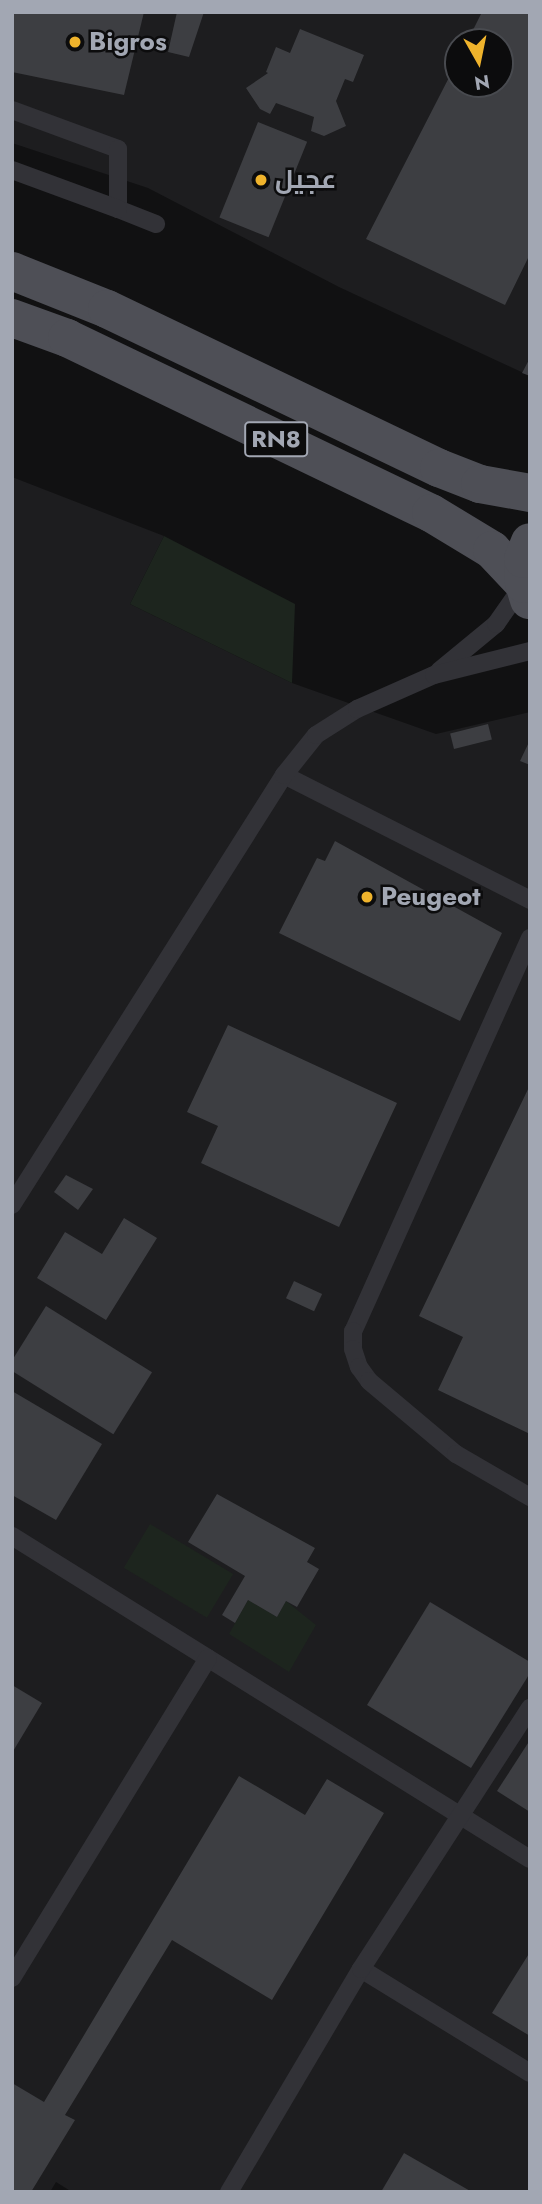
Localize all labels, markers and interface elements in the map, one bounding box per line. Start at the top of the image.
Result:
place label: Bigros [89,26,167,58]
north arrow [444,28,514,98]
marker: Bigros [67,34,83,50]
text: N [472,68,492,97]
place label: عجيل [275,164,336,196]
marker: عجيل [253,172,269,188]
road number: RN8 [243,418,309,460]
place label: Peugeot [381,881,481,913]
marker: Peugeot [359,889,375,905]

